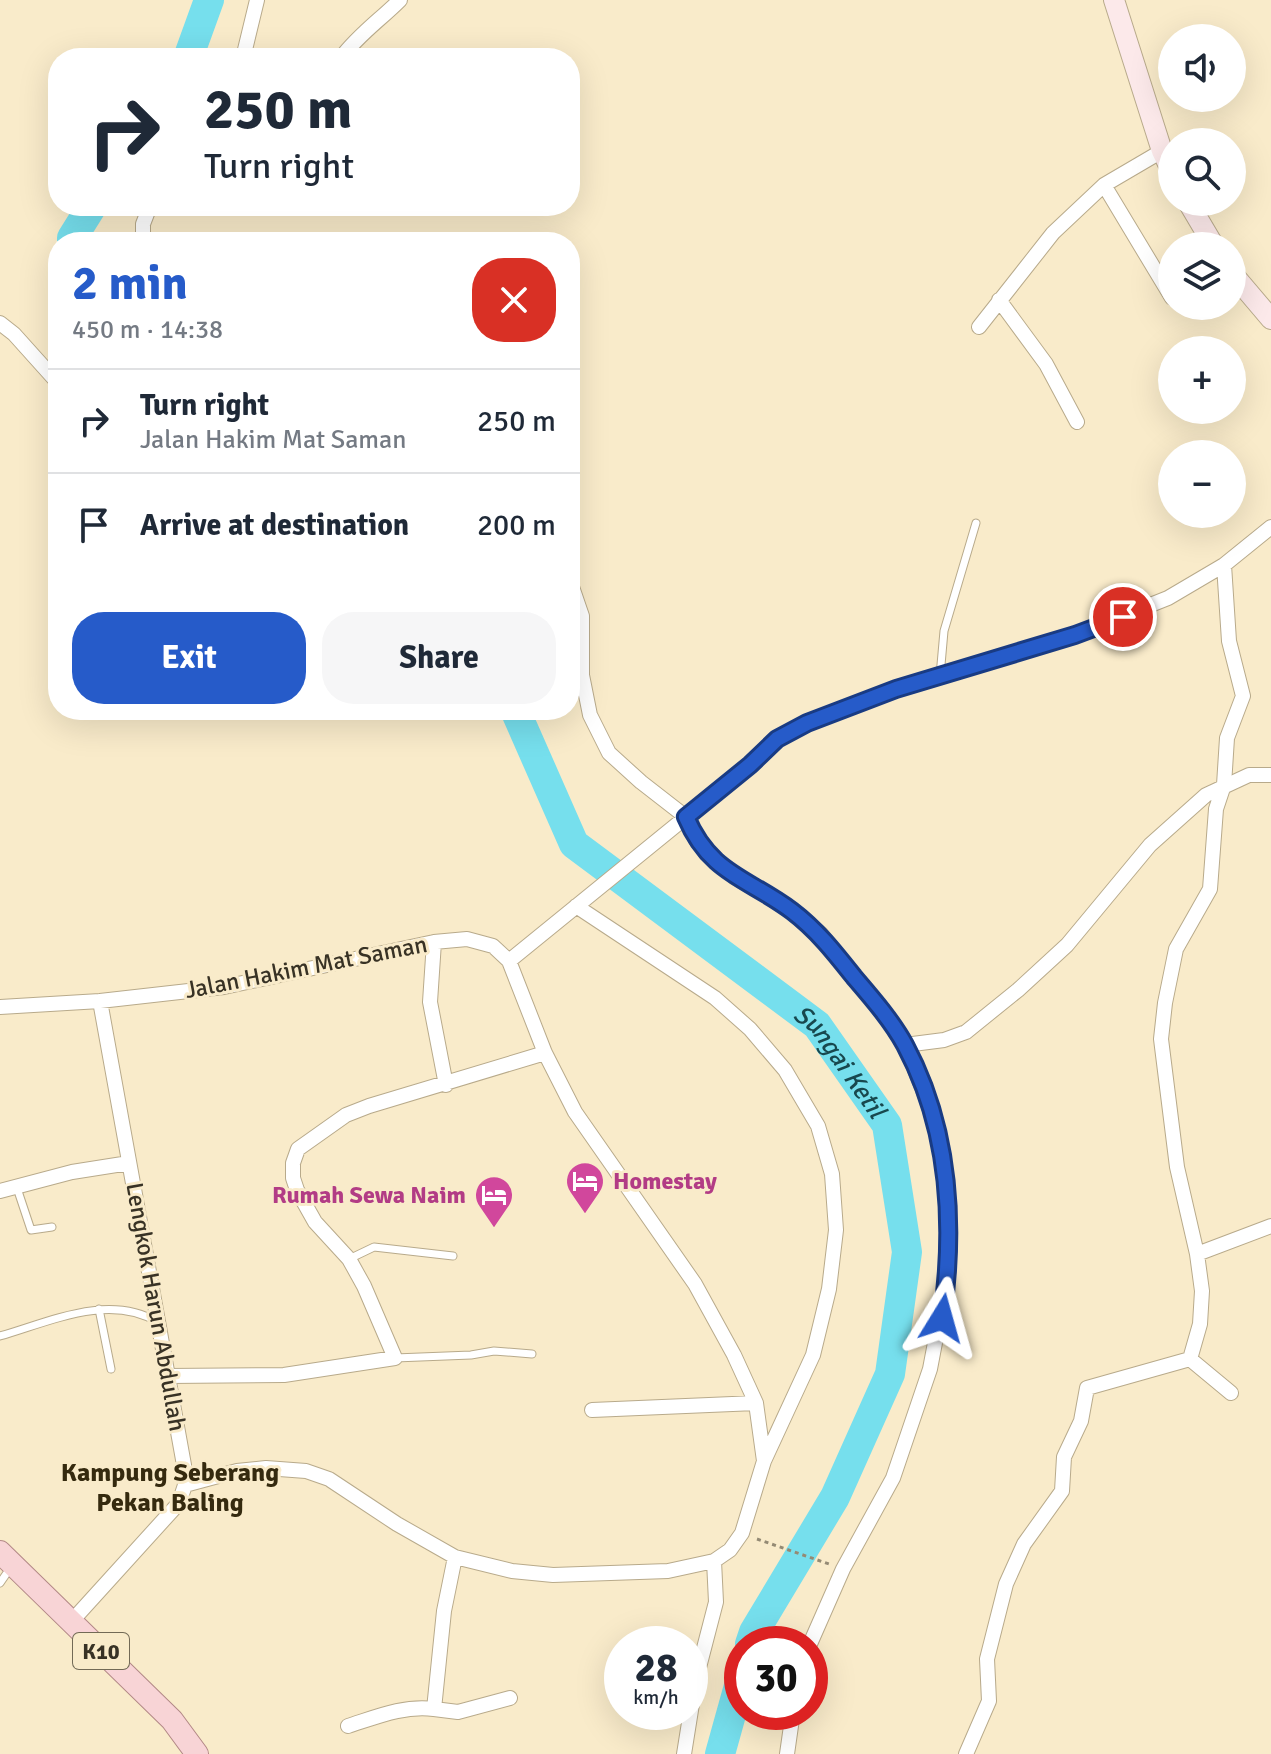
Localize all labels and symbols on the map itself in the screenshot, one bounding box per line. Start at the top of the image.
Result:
pin [1089,583,1157,651]
street label: Jalan Hakim Mat Saman [182,929,430,1005]
water label: Sungai Ketil [787,998,894,1127]
hotel icon: Homestay [564,1160,606,1215]
place label: Homestay [613,1166,717,1196]
hotel icon: Rumah Sewa Naim [473,1174,515,1229]
street label: Lengkok Harun Abdullah [119,1180,193,1434]
place label: Rumah Sewa Naim [272,1180,466,1210]
position arrow [900,1276,984,1360]
district label: Kampung Seberang Pekan Baling [61,1457,279,1519]
speed limit sign: 30 [724,1626,828,1730]
road number: K10 [73,1633,129,1669]

